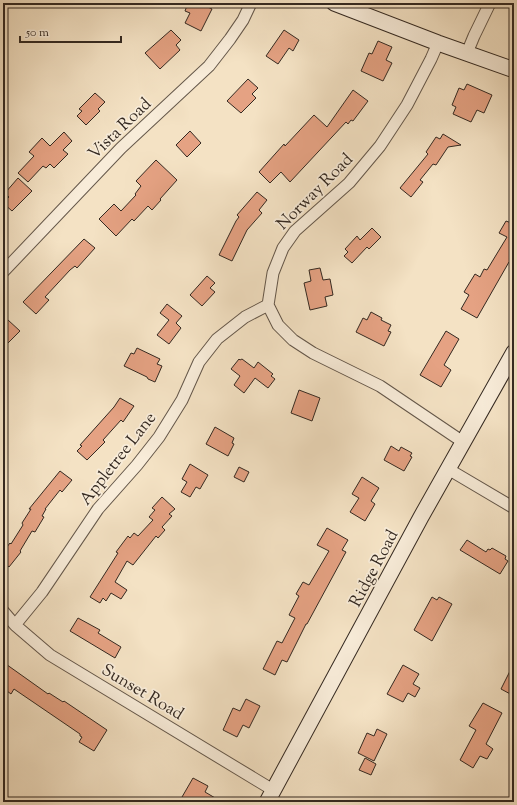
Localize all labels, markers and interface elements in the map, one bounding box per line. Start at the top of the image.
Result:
scale bar [20,18,121,44]
text: 50 m [25,24,49,42]
street label: Vista Road [83,93,158,166]
street label: Norway Road [272,148,359,236]
street label: Appletree Lane [75,408,163,511]
street label: Ridge Road [344,526,405,612]
street label: Sunset Road [96,659,188,727]

